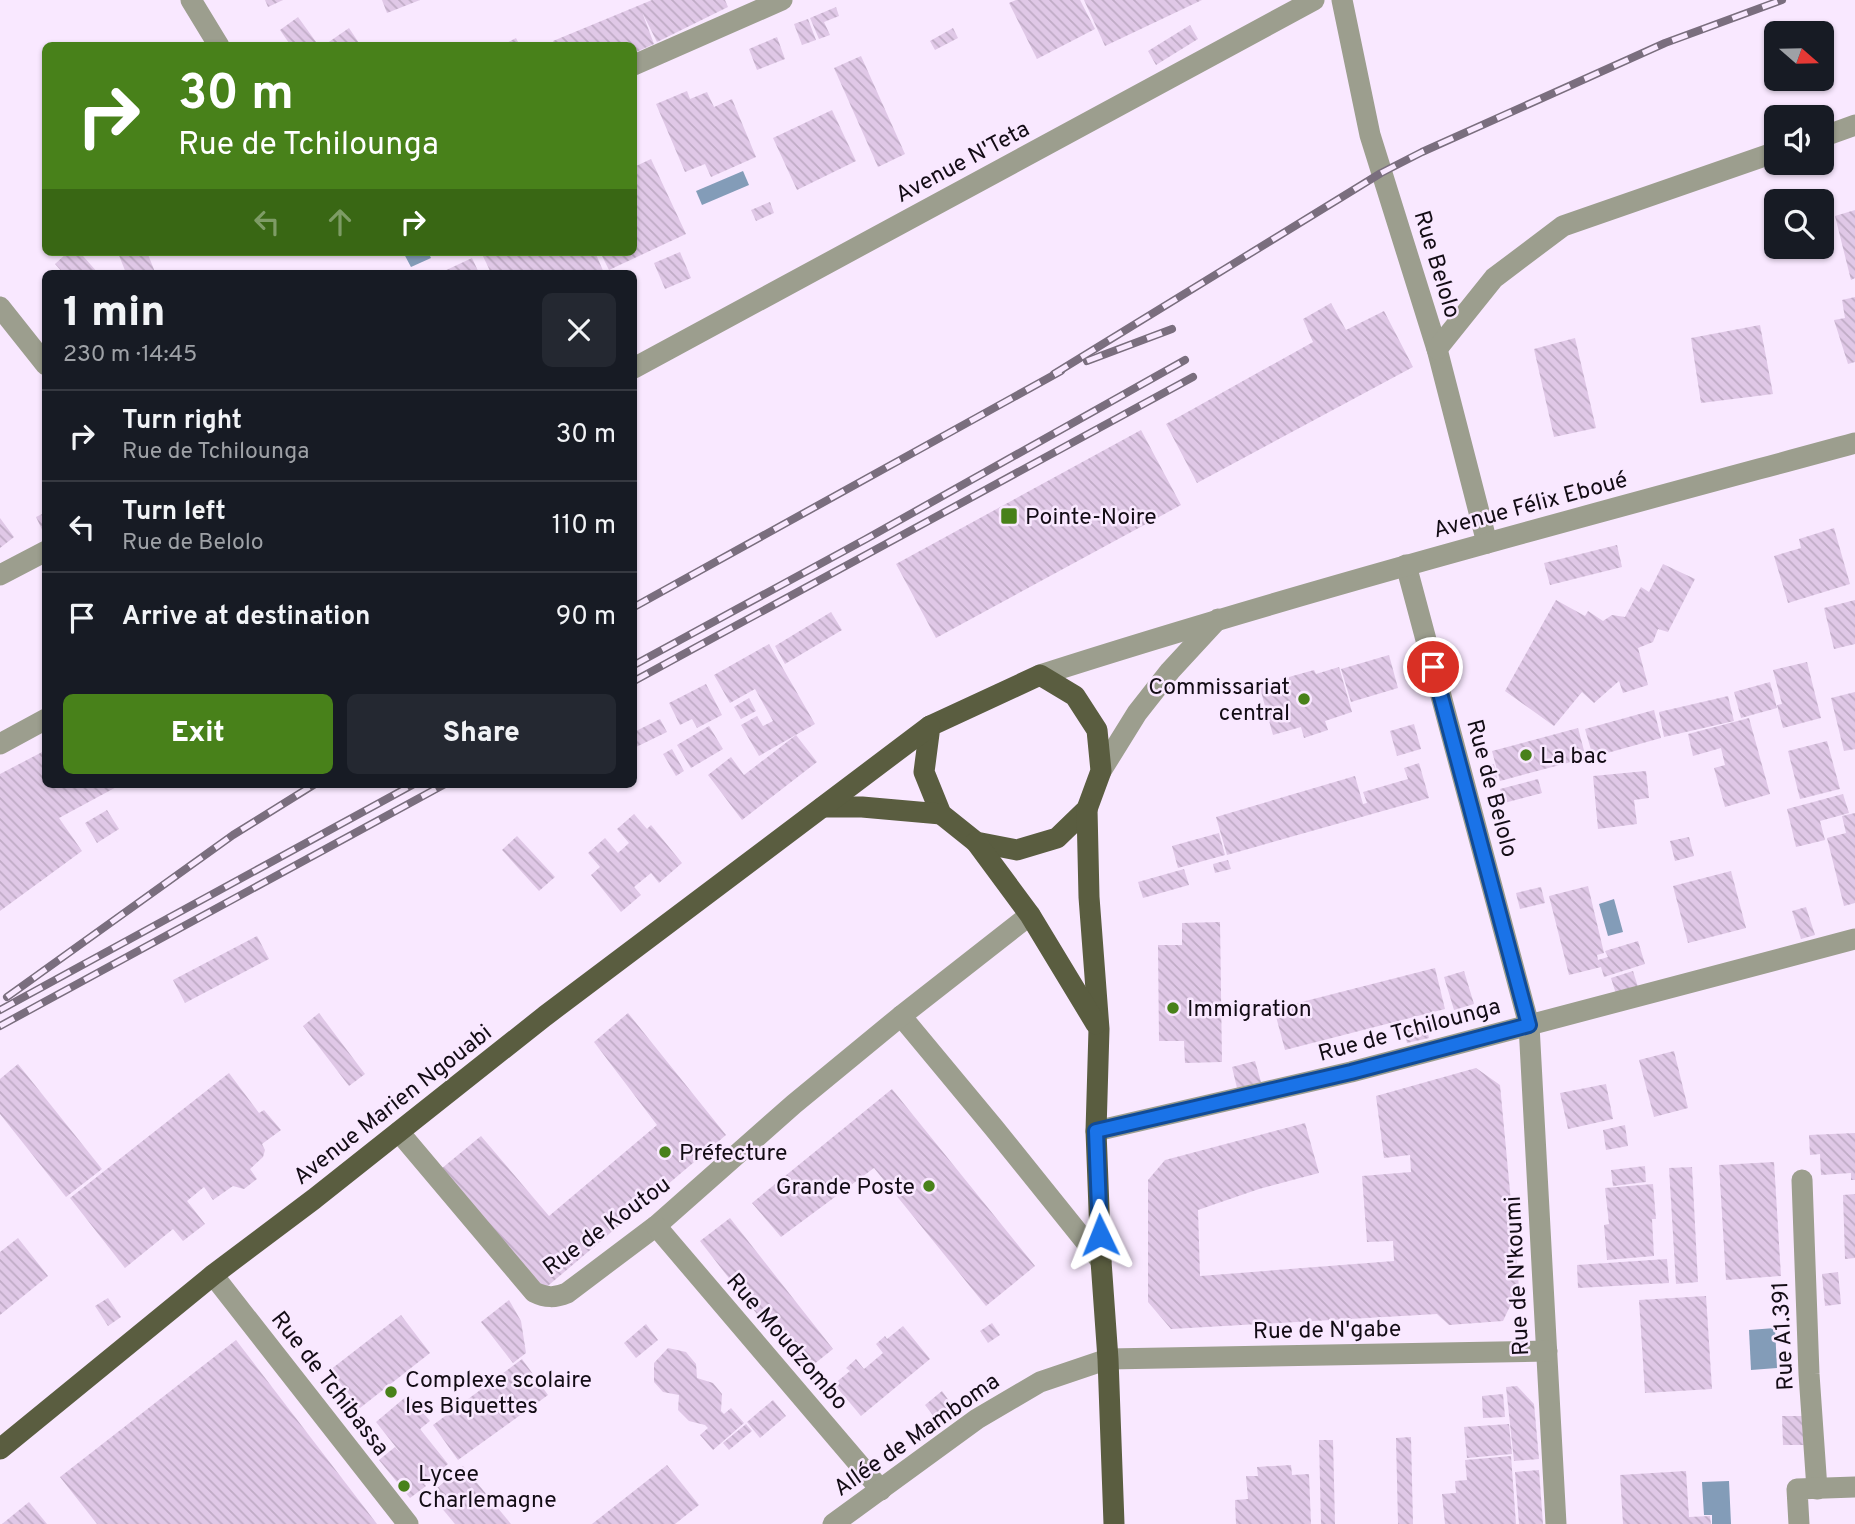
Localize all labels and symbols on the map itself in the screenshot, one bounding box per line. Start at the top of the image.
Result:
north arrow [1764,21,1834,91]
street label: Avenue N'Teta [891,116,1035,211]
street label: Rue Belolo [1406,207,1466,322]
street label: Avenue Félix Eboué [1430,467,1631,546]
place label: Pointe-Noire [1025,504,1157,533]
marker: Pointe-Noire [999,506,1019,526]
pin [1403,637,1463,697]
place label: Commissariat central [1148,674,1290,729]
marker: Commissariat central [1296,691,1312,707]
street label: Rue de Belolo [1458,716,1523,861]
place label: La bac [1540,743,1608,772]
marker: La bac [1518,747,1534,763]
street label: Rue de Tchilounga [1315,993,1504,1070]
place label: Immigration [1187,996,1312,1025]
marker: Immigration [1165,1000,1181,1016]
street label: Avenue Marien Ngouabi [288,1019,499,1193]
place label: Préfecture [679,1140,787,1169]
marker: Préfecture [657,1144,673,1160]
street label: Rue de Koutou [538,1171,677,1283]
place label: Grande Poste [776,1174,915,1203]
marker: Grande Poste [921,1178,937,1194]
street label: Rue de N'koumi [1500,1195,1537,1357]
position arrow [1063,1198,1137,1272]
street label: Rue Moudzombo [719,1268,854,1417]
street label: Rue A1.391 [1767,1281,1802,1391]
street label: Rue de Tchibassa [263,1306,395,1463]
street label: Rue de N'gabe [1253,1316,1401,1347]
place label: Complexe scolaire les Biquettes [405,1367,592,1422]
street label: Allée de Mamboma [829,1368,1006,1504]
marker: Complexe scolaire les Biquettes [383,1384,399,1400]
place label: Lycee Charlemagne [418,1461,557,1516]
marker: Lycee Charlemagne [396,1478,412,1494]

